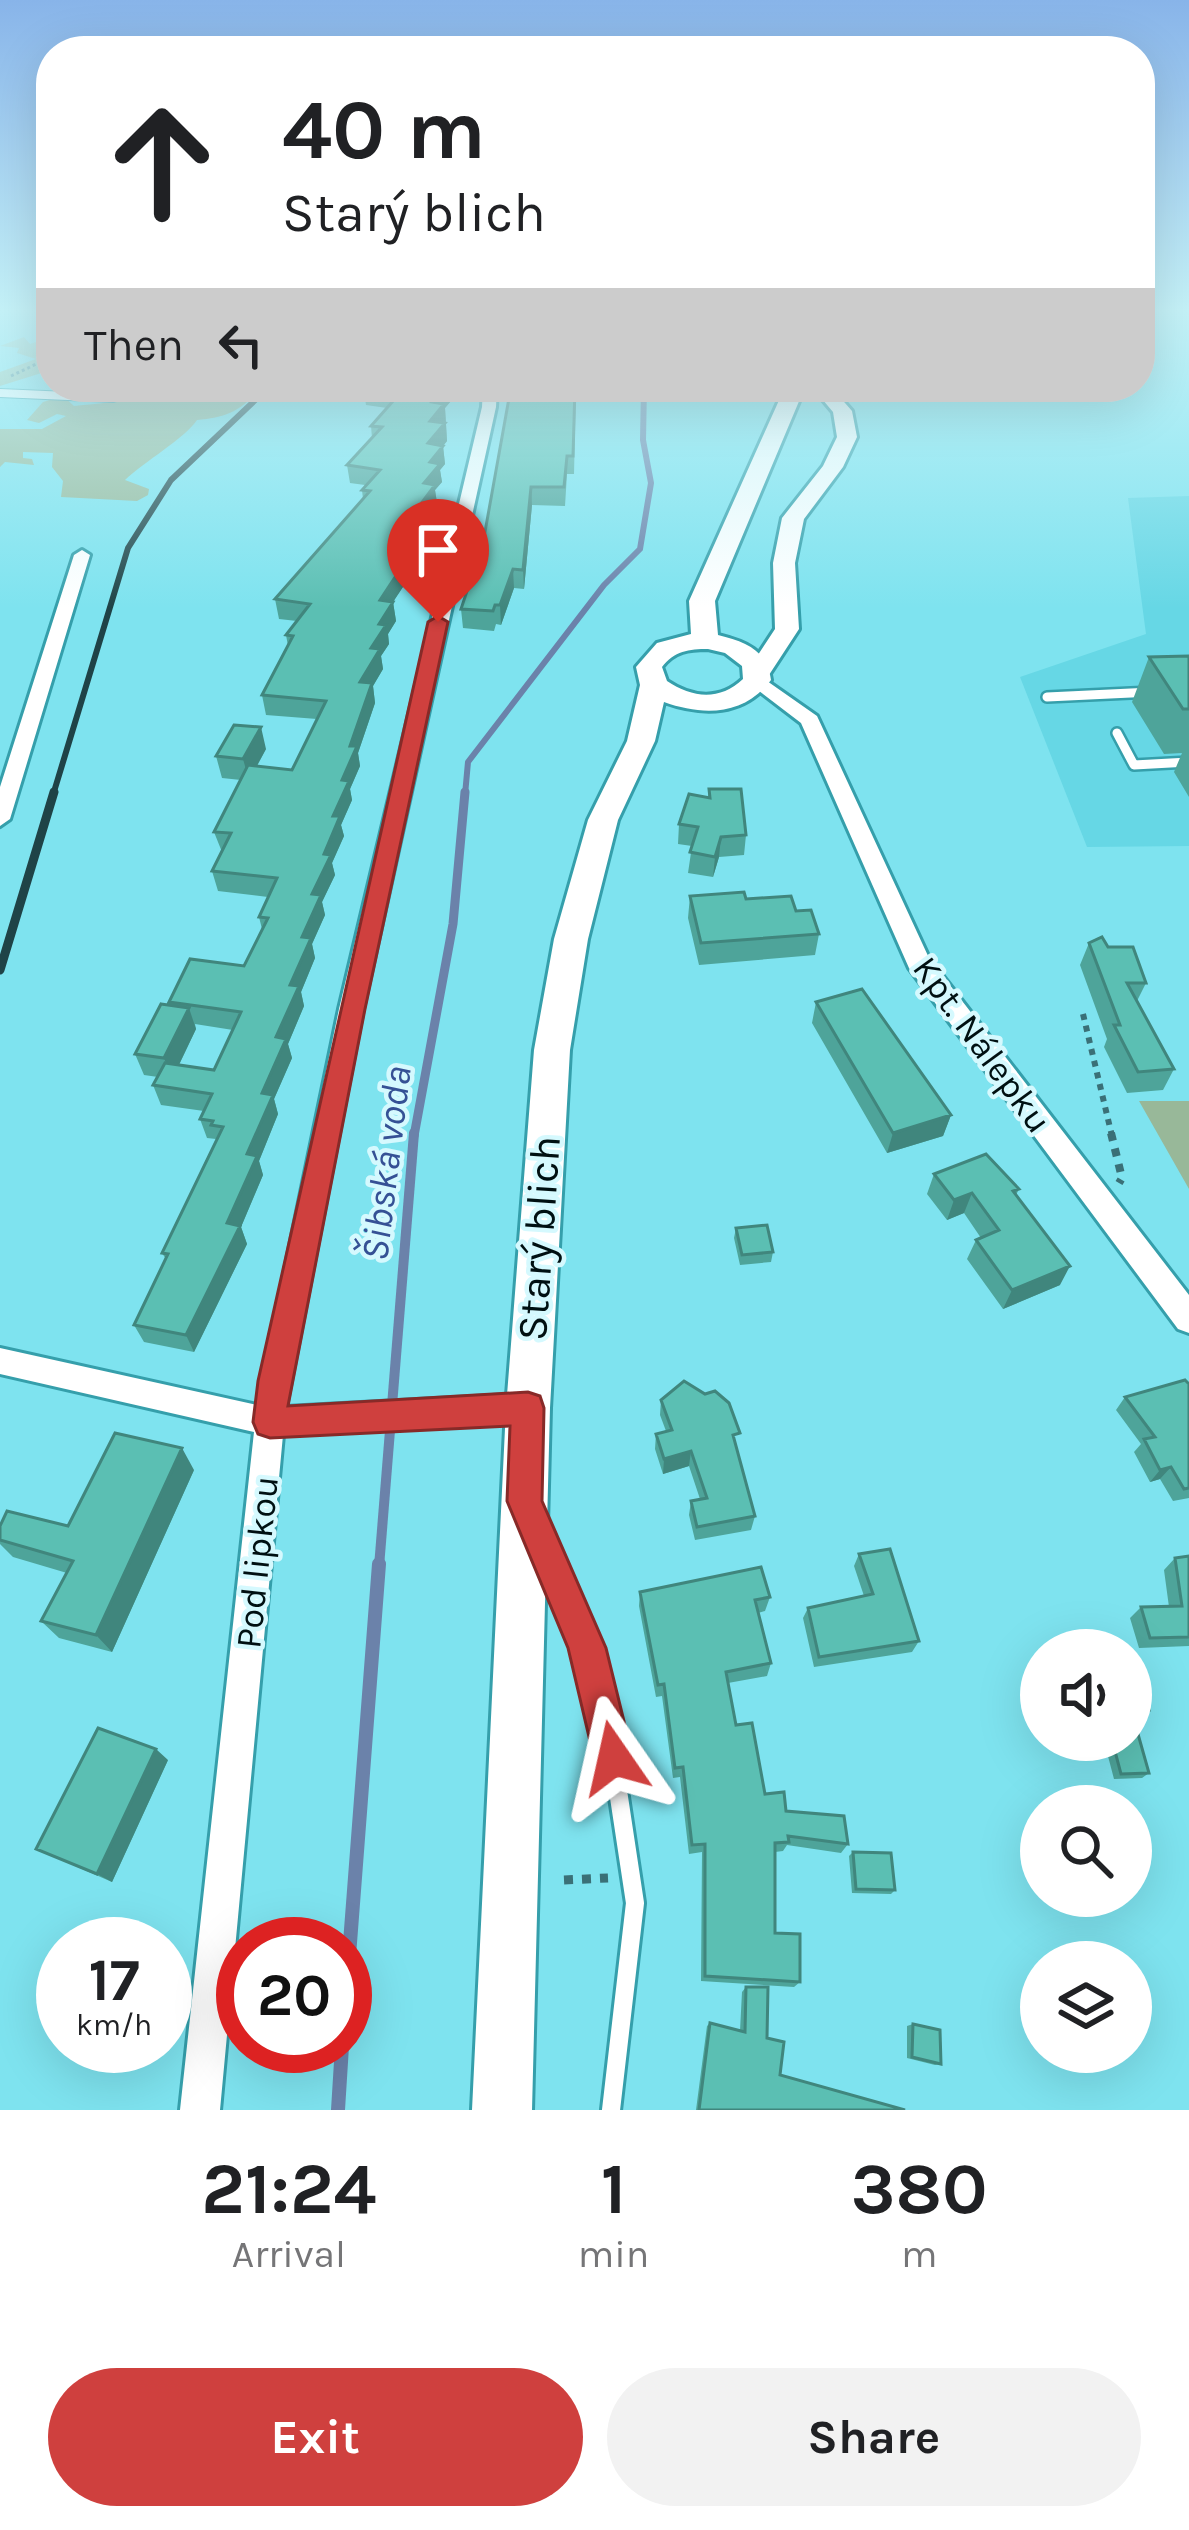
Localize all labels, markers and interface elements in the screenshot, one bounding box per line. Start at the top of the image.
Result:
text: 40 m [282,81,486,179]
icon: ahead [84,84,240,240]
text: Starý blich [282,181,546,245]
icon: left [208,312,274,378]
text: Then [84,319,184,371]
pin [387,499,489,622]
icon: arrive [405,517,471,583]
street label: Kpt. Nálepku [904,948,1060,1141]
water label: Šibská voda [351,1063,421,1263]
street label: Starý blich [507,1134,571,1342]
street label: Pod lipkou [227,1474,287,1650]
map controls [1020,1629,1152,2073]
button: sound [1020,1629,1152,1761]
position arrow [551,1695,677,1821]
button: search [1020,1785,1152,1917]
speed limit sign: 20 [216,1917,372,2073]
button: layers [1020,1941,1152,2073]
text: 17 [88,1945,140,2015]
text: km/h [76,2007,152,2043]
text: 21:24 [201,2147,376,2231]
text: 1 [601,2147,626,2231]
text: 380 [851,2147,988,2231]
text: Arrival [232,2231,346,2277]
text: min [578,2231,649,2277]
text: m [901,2231,937,2277]
button: Exit [48,2368,583,2506]
button: Share [607,2368,1141,2506]

